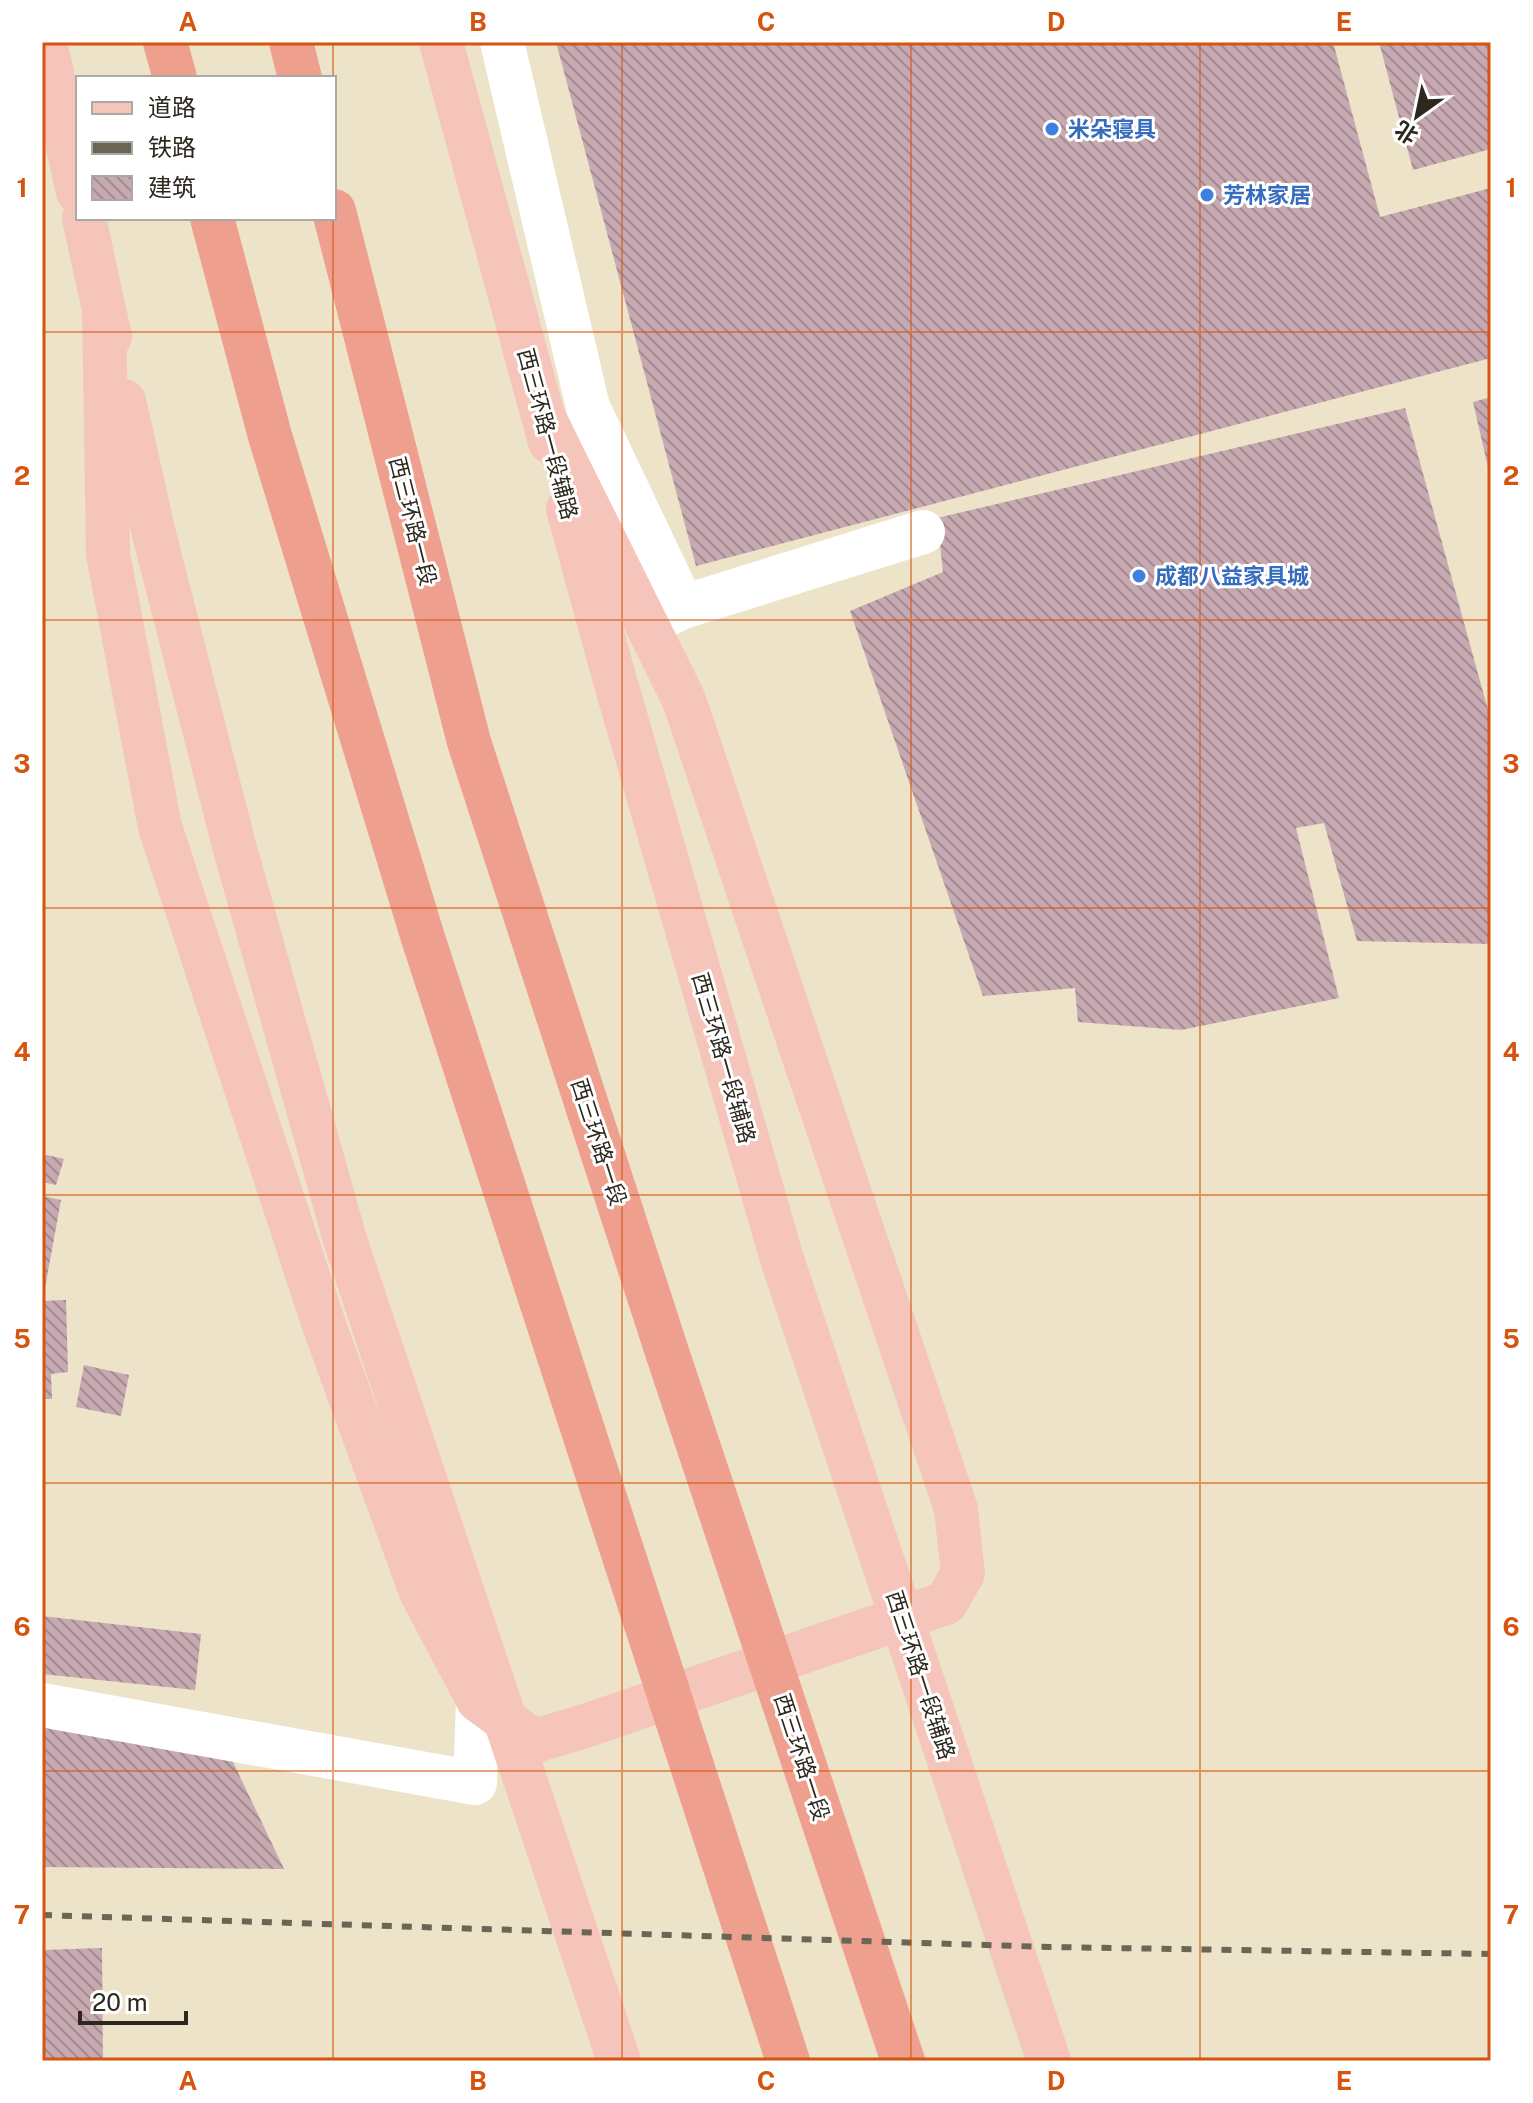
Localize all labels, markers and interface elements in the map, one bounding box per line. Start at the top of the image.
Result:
text: A [179,6,198,37]
text: B [469,6,487,37]
text: C [757,6,775,37]
text: D [1047,6,1065,37]
text: E [1336,6,1352,37]
legend [76,76,336,220]
north arrow [1377,76,1457,156]
text: 道路 [148,93,196,121]
place label: 米朵寝具 [1068,116,1156,142]
text: 北 [1390,116,1422,150]
marker: 米朵寝具 [1043,120,1061,138]
text: 铁路 [148,133,196,161]
text: 1 [16,172,28,203]
text: 1 [1505,172,1517,203]
text: 建筑 [148,173,196,201]
place label: 芳林家居 [1223,182,1311,208]
marker: 芳林家居 [1198,186,1216,204]
street label: 西三环路一段辅路 [513,346,583,522]
street label: 西三环路一段 [384,454,442,588]
text: 2 [14,460,30,491]
text: 2 [1503,460,1519,491]
place label: 成都八益家具城 [1155,563,1309,589]
marker: 成都八益家具城 [1130,567,1148,585]
text: 3 [13,748,31,779]
text: 3 [1502,748,1520,779]
street label: 西三环路一段辅路 [687,970,761,1146]
text: 4 [13,1036,31,1067]
text: 4 [1502,1036,1520,1067]
street label: 西三环路一段 [566,1075,632,1209]
text: 5 [13,1323,31,1354]
text: 5 [1502,1323,1520,1354]
street label: 西三环路一段辅路 [881,1587,961,1763]
text: 6 [13,1611,31,1642]
text: 6 [1502,1611,1520,1642]
street label: 西三环路一段 [769,1690,835,1824]
text: 7 [14,1899,30,1930]
text: 7 [1503,1899,1519,1930]
scale bar [80,1975,186,2025]
text: 20 m [92,1988,148,2016]
text: A [179,2065,198,2096]
text: B [469,2065,487,2096]
text: C [757,2065,775,2096]
text: D [1047,2065,1065,2096]
text: E [1336,2065,1352,2096]

